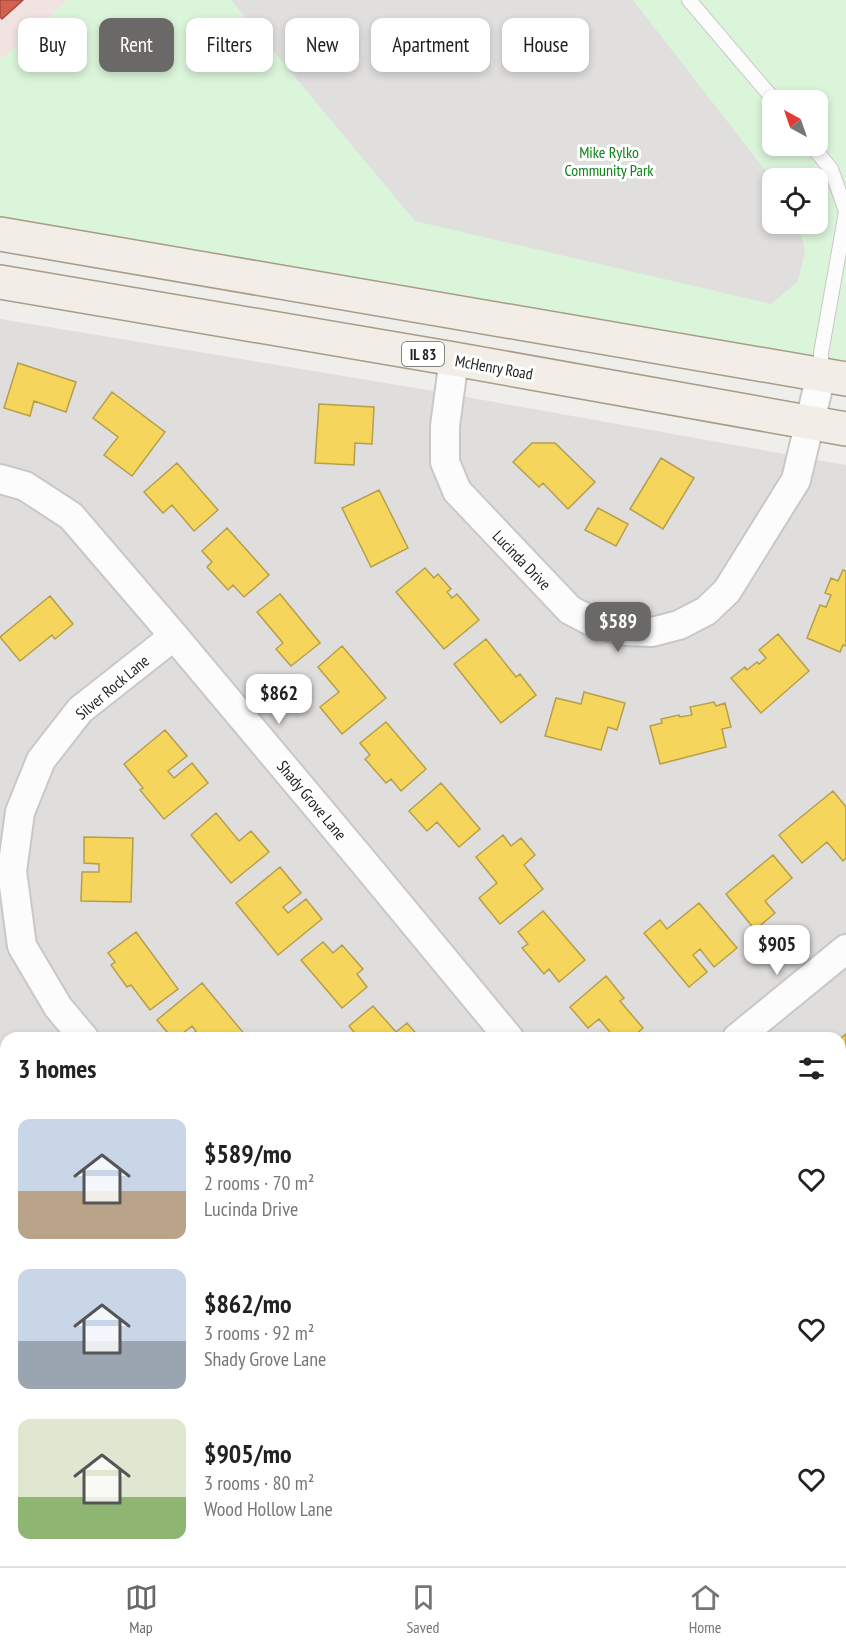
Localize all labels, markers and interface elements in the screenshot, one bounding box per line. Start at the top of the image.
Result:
chip: Buy [18,18,87,72]
chip: Rent [99,18,174,72]
chip: Filters [186,18,273,72]
chip: New [285,18,359,72]
chip: Apartment [371,18,490,72]
chip: House [502,18,589,72]
north arrow [762,90,828,156]
map controls [762,90,828,234]
park label: Mike Rylko Community Park [564,142,654,180]
button: locate [762,168,828,234]
road number: IL 83 [402,342,444,366]
street label: McHenry Road [453,350,535,384]
street label: Lucinda Drive [489,526,555,594]
pin: $589 [582,602,654,653]
text: $589 [599,608,637,634]
street label: Silver Rock Lane [71,650,153,724]
pin: $862 [243,674,315,725]
text: $862 [260,680,298,706]
street label: Shady Grove Lane [273,756,351,844]
pin: $905 [741,925,813,976]
text: $905 [758,931,796,957]
text: 3 homes [18,1052,96,1085]
icon: filters [795,1052,828,1085]
text: $589/mo [204,1137,292,1170]
icon: home [66,1143,138,1215]
icon: heart [795,1163,828,1196]
text: 2 rooms · 70 m² [204,1170,314,1196]
text: Lucinda Drive [204,1196,298,1222]
text: $862/mo [204,1287,292,1320]
icon: home [66,1293,138,1365]
icon: heart [795,1313,828,1346]
text: 3 rooms · 92 m² [204,1320,314,1346]
text: Shady Grove Lane [204,1346,326,1372]
text: $905/mo [204,1437,292,1470]
icon: home [66,1443,138,1515]
icon: heart [795,1463,828,1496]
text: 3 rooms · 80 m² [204,1470,314,1496]
text: Wood Hollow Lane [204,1496,333,1522]
tab: Map [125,1581,158,1637]
tab: Saved [407,1581,440,1637]
tab: Home [689,1581,722,1637]

